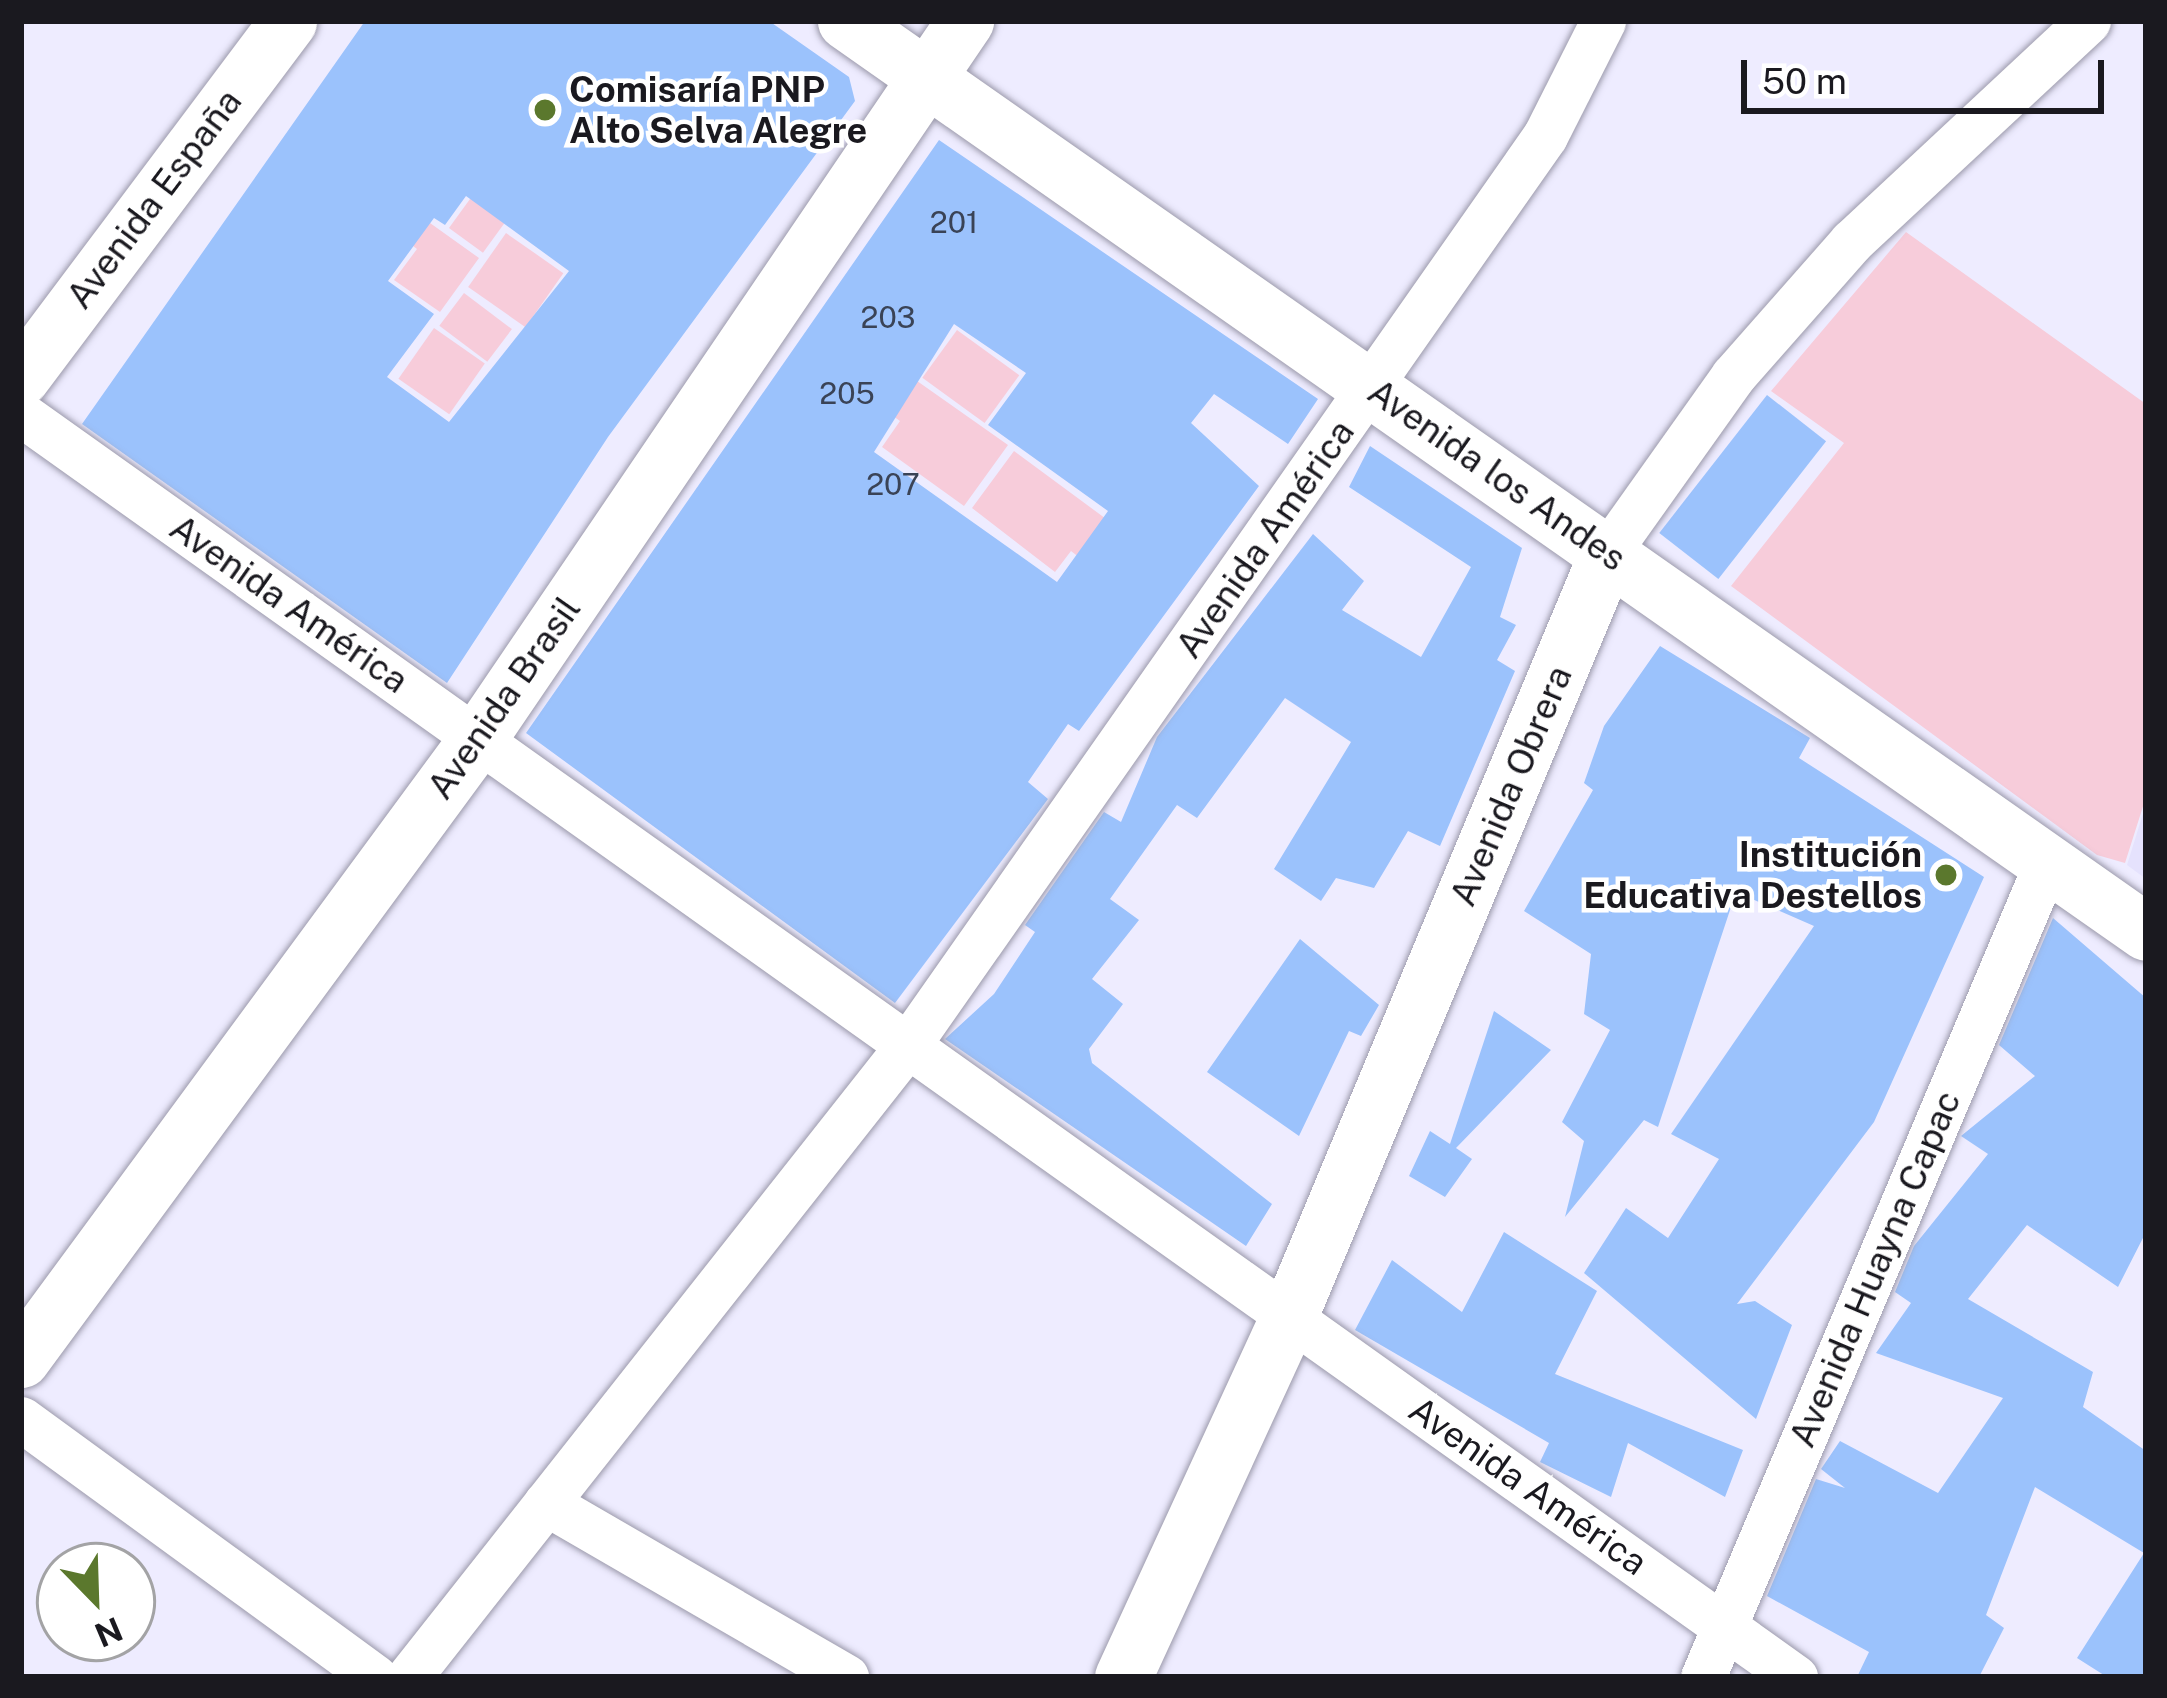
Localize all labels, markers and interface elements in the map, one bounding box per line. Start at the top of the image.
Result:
scale bar [1747,36,2110,110]
text: 50 m [1762,60,1847,102]
place label: Comisaría PNP Alto Selva Alegre [569,67,867,152]
street label: Avenida España [58,81,250,317]
marker: Comisaría PNP Alto Selva Alegre [532,97,558,123]
house number: 201 [930,204,978,240]
house number: 203 [861,299,915,335]
street label: Avenida los Andes [1360,370,1634,580]
house number: 205 [819,375,875,411]
street label: Avenida América [1167,412,1363,666]
house number: 207 [866,466,920,502]
street label: Avenida América [162,506,416,702]
street label: Avenida Brasil [418,589,590,807]
street label: Avenida Obrera [1441,659,1581,913]
place label: Institución Educativa Destellos [1583,832,1922,917]
marker: Institución Educativa Destellos [1933,862,1959,888]
street label: Avenida Huayna Capac [1780,1084,1970,1454]
street label: Avenida América [1401,1388,1655,1584]
north arrow [36,1542,156,1662]
text: N [90,1610,128,1655]

